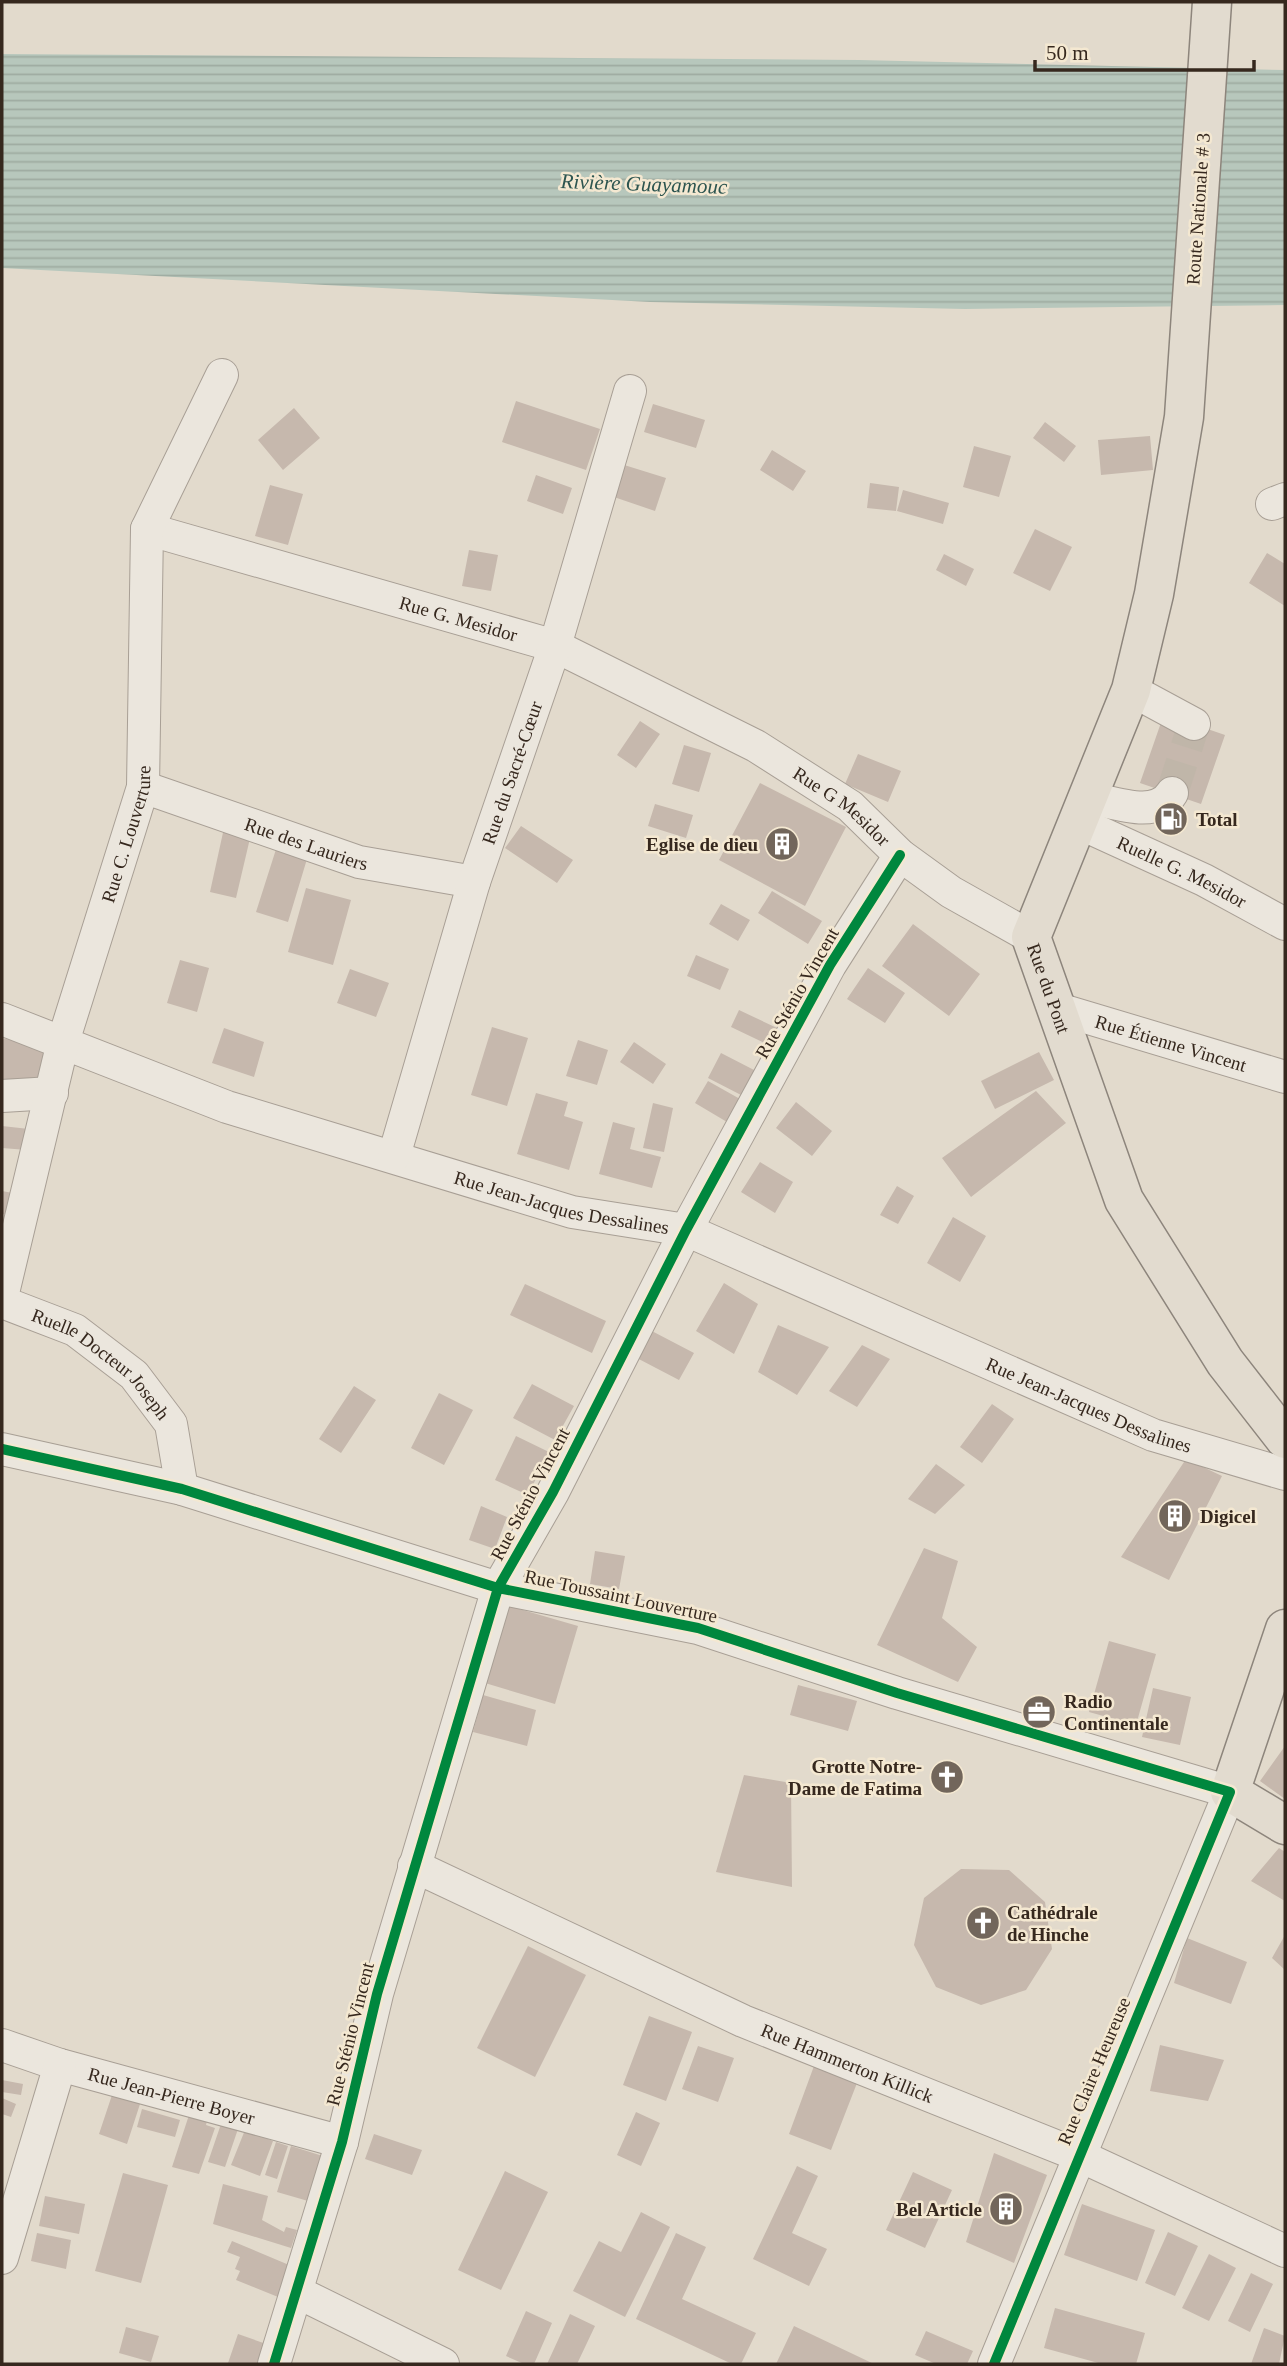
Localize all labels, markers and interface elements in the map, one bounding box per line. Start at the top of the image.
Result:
scale bar [1035,28,1254,72]
text: 50 m [1046,41,1089,65]
street label: Route Nationale # 3 [1182,132,1214,286]
water label: Rivière Guayamouc [559,169,728,199]
street label: Rue G. Mesidor [397,591,521,645]
street label: Rue du Sacré-Cœur [477,698,546,847]
street label: Rue G Mesidor [789,762,895,850]
street label: Rue C. Louverture [97,765,154,905]
fuel station icon: Total [1152,800,1190,838]
place label: Total [1196,809,1238,830]
street label: Rue des Lauriers [242,813,369,874]
building icon: Eglise de dieu [763,825,801,863]
street label: Ruelle G. Mesidor [1114,831,1251,912]
place label: Eglise de dieu [646,834,758,855]
street label: Rue Sténio Vincent [751,923,843,1062]
street label: Rue du Pont [1024,940,1075,1037]
street label: Rue Étienne Vincent [1093,1010,1250,1076]
street label: Rue Jean-Jacques Dessalines [452,1166,671,1238]
street label: Ruelle Docteur Joseph [29,1304,174,1424]
street label: Rue Jean-Jacques Dessalines [983,1353,1194,1456]
street label: Rue Sténio Vincent [486,1423,574,1564]
building icon: Digicel [1156,1497,1194,1535]
place label: Digicel [1200,1506,1256,1527]
street label: Rue Toussaint Louverture [523,1565,719,1627]
place label: Radio Continentale [1064,1691,1169,1734]
office icon: Radio Continentale [1020,1693,1058,1731]
place label: Grotte Notre- Dame de Fatima [788,1756,922,1799]
church icon: Grotte Notre- Dame de Fatima [928,1758,966,1796]
place label: Cathédrale de Hinche [1007,1902,1098,1945]
church icon: Cathédrale de Hinche [964,1904,1002,1942]
street label: Rue Sténio Vincent [322,1959,378,2108]
street label: Rue Claire Heureuse [1053,1994,1135,2148]
street label: Rue Hammerton Killick [758,2019,937,2107]
street label: Rue Jean-Pierre Boyer [86,2063,258,2128]
building icon: Bel Article [987,2190,1025,2228]
place label: Bel Article [896,2199,982,2220]

